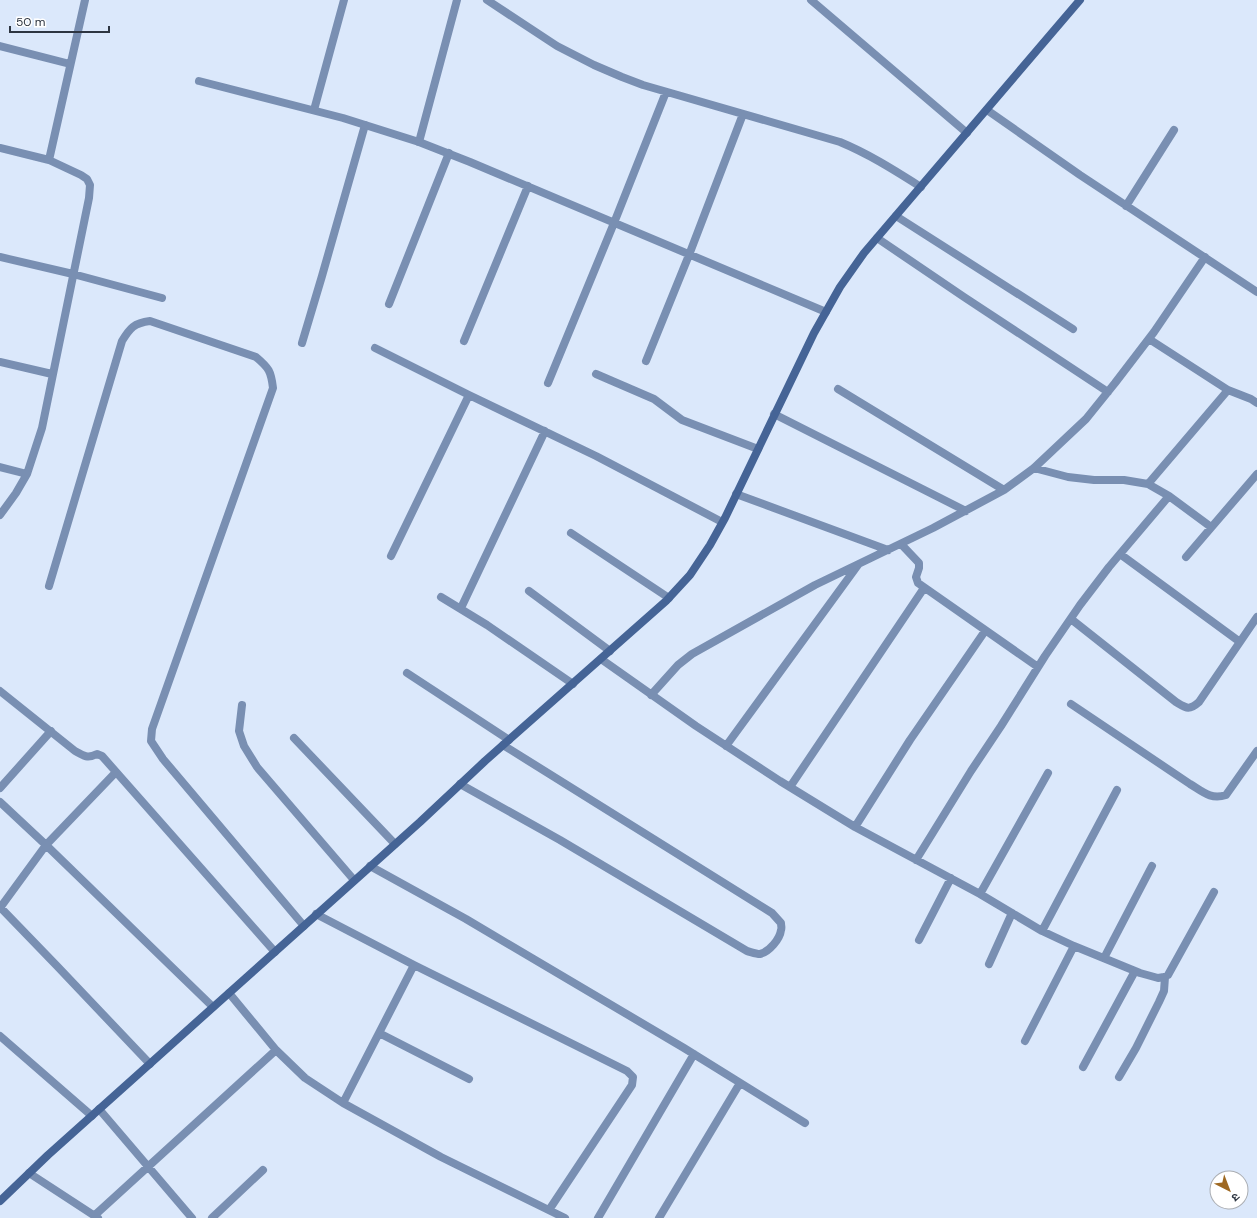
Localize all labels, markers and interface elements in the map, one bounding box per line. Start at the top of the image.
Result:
scale bar [10,8,109,34]
text: 50 m [16,14,45,30]
north arrow [1209,1170,1249,1210]
text: उ [1228,1190,1243,1205]

